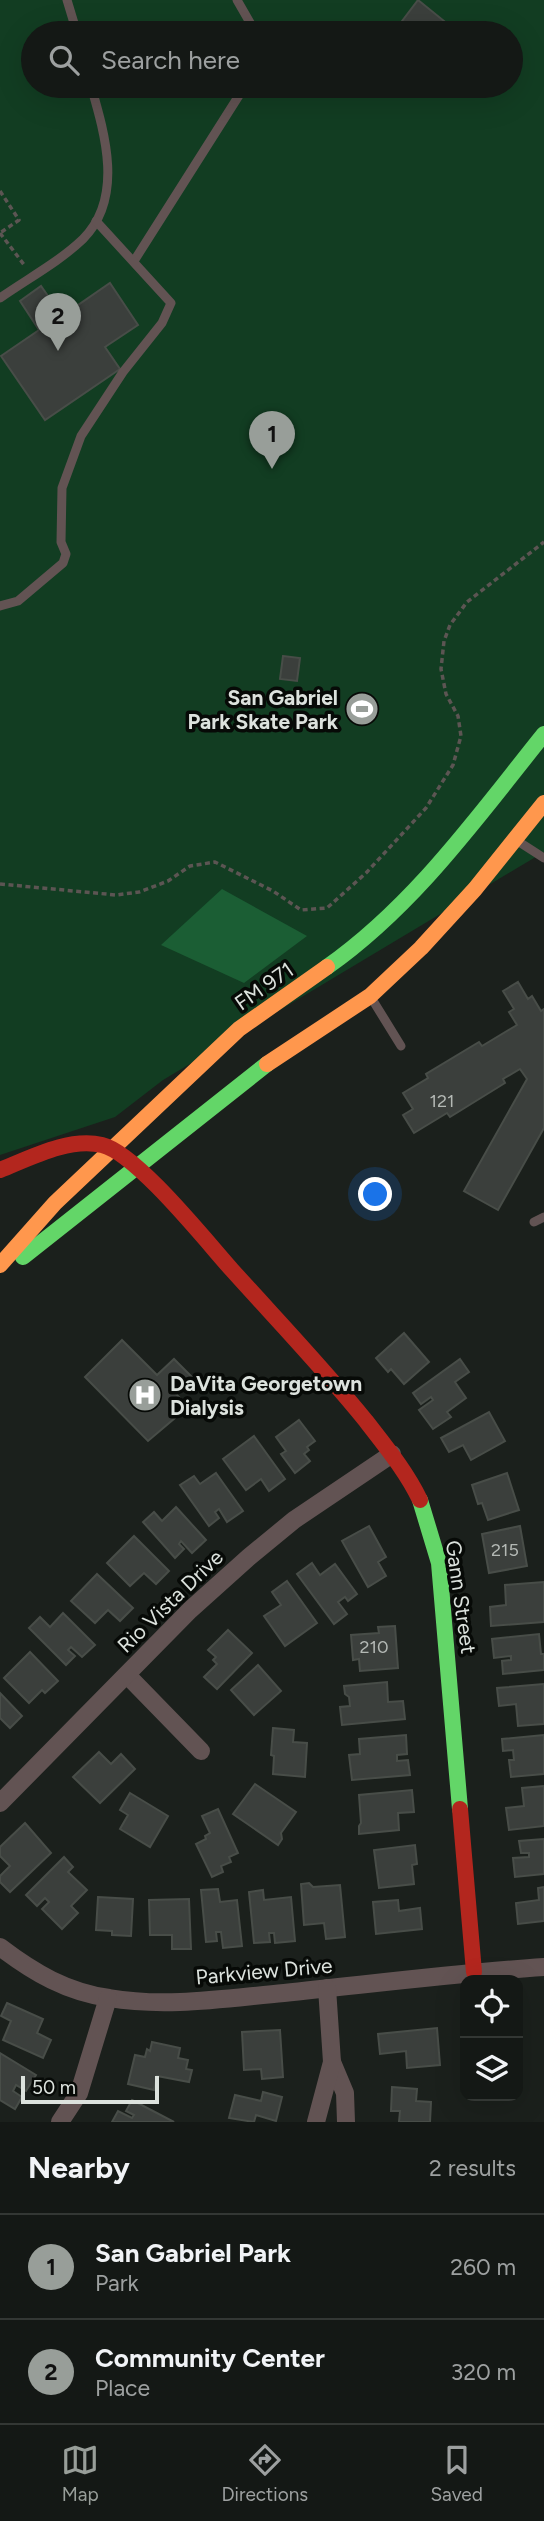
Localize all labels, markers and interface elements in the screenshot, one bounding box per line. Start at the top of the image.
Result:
search box [21,21,523,98]
icon: search [45,41,83,79]
text: Search here [101,44,240,76]
pin: 2 [35,293,81,351]
pin: 1 [249,411,295,469]
place label: San Gabriel Park Skate Park [188,685,339,734]
sports icon: San Gabriel Park Skate Park [343,690,381,728]
street label: FM 971 [230,957,298,1015]
house number: 121 [430,1090,454,1112]
your location [358,1177,392,1211]
place label: DaVita Georgetown Dialysis [170,1371,362,1420]
hospital icon: DaVita Georgetown Dialysis [126,1376,164,1414]
street label: Gann Street [441,1539,481,1655]
house number: 215 [491,1539,519,1561]
street label: Rio Vista Drive [112,1544,228,1658]
house number: 210 [359,1636,389,1658]
street label: Parkview Drive [195,1953,333,1989]
map controls [460,1975,523,2101]
button: locate [460,1975,523,2038]
button: layers [460,2038,523,2101]
scale bar [21,2073,159,2105]
text: 50 m [32,2076,76,2099]
text: Nearby [28,2149,130,2186]
text: 2 results [429,2154,516,2182]
text: San Gabriel Park [95,2237,291,2269]
text: 1 [46,2253,56,2281]
text: 260 m [450,2253,516,2281]
text: Park [95,2269,139,2297]
text: Community Center [95,2342,325,2374]
text: 2 [44,2358,58,2386]
text: 320 m [451,2358,516,2386]
text: Place [95,2374,150,2402]
tab: Map [61,2441,99,2506]
tab: Directions [221,2441,308,2506]
tab: Saved [430,2441,483,2506]

